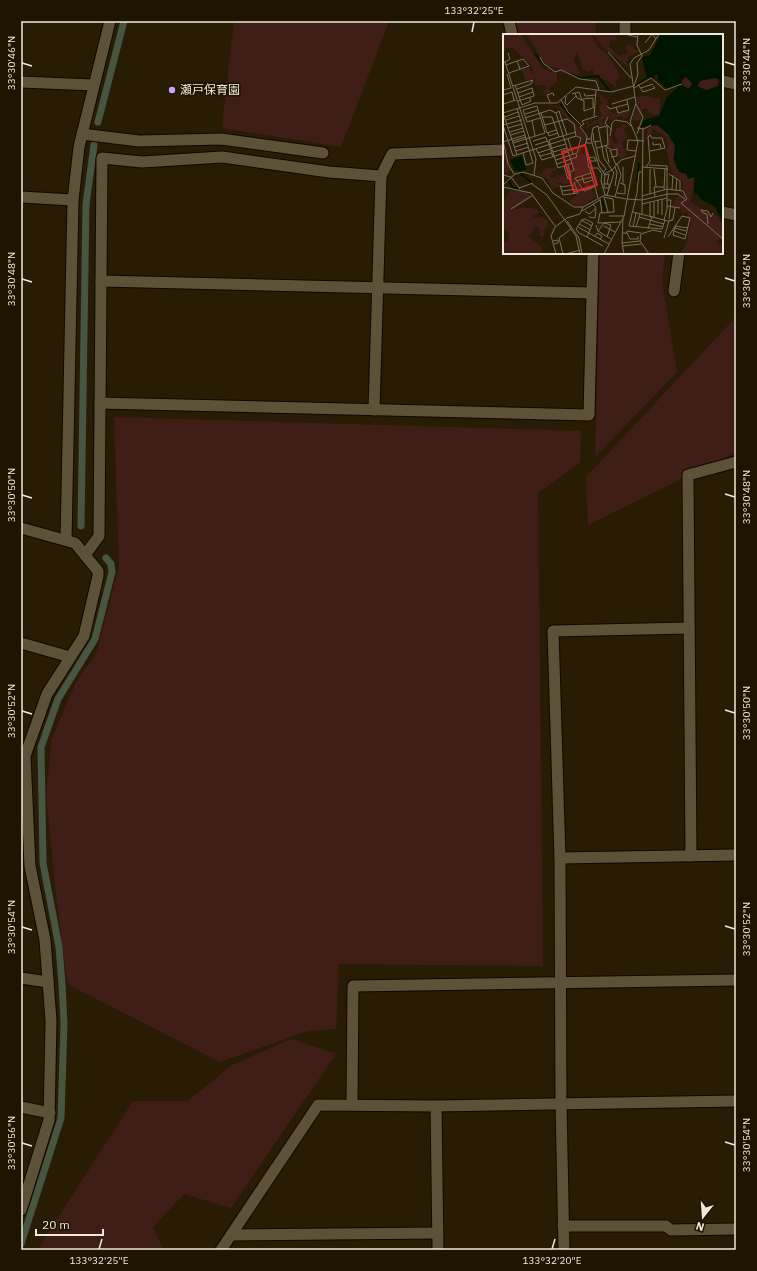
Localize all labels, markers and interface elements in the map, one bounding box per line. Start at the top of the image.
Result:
text: 133°32'25"E [444,4,504,17]
inset map [503,34,723,254]
text: 33°30'46"N [5,36,18,90]
text: 33°30'44"N [740,38,753,92]
place label: 瀬戸保育園 [180,82,240,97]
marker: 瀬戸保育園 [167,85,177,95]
text: 33°30'48"N [5,252,18,306]
text: 33°30'46"N [740,254,753,308]
text: 33°30'50"N [5,468,18,522]
text: 33°30'48"N [740,470,753,524]
text: 33°30'52"N [5,684,18,738]
text: 33°30'50"N [740,686,753,740]
text: 33°30'54"N [5,900,18,954]
text: 33°30'52"N [740,902,753,956]
text: 33°30'56"N [5,1116,18,1170]
text: 33°30'54"N [740,1118,753,1172]
north arrow [683,1197,723,1237]
scale bar [36,1211,103,1237]
text: 20 m [42,1217,70,1232]
text: N [694,1219,706,1234]
text: 133°32'25"E [69,1254,129,1267]
text: 133°32'20"E [522,1254,582,1267]

